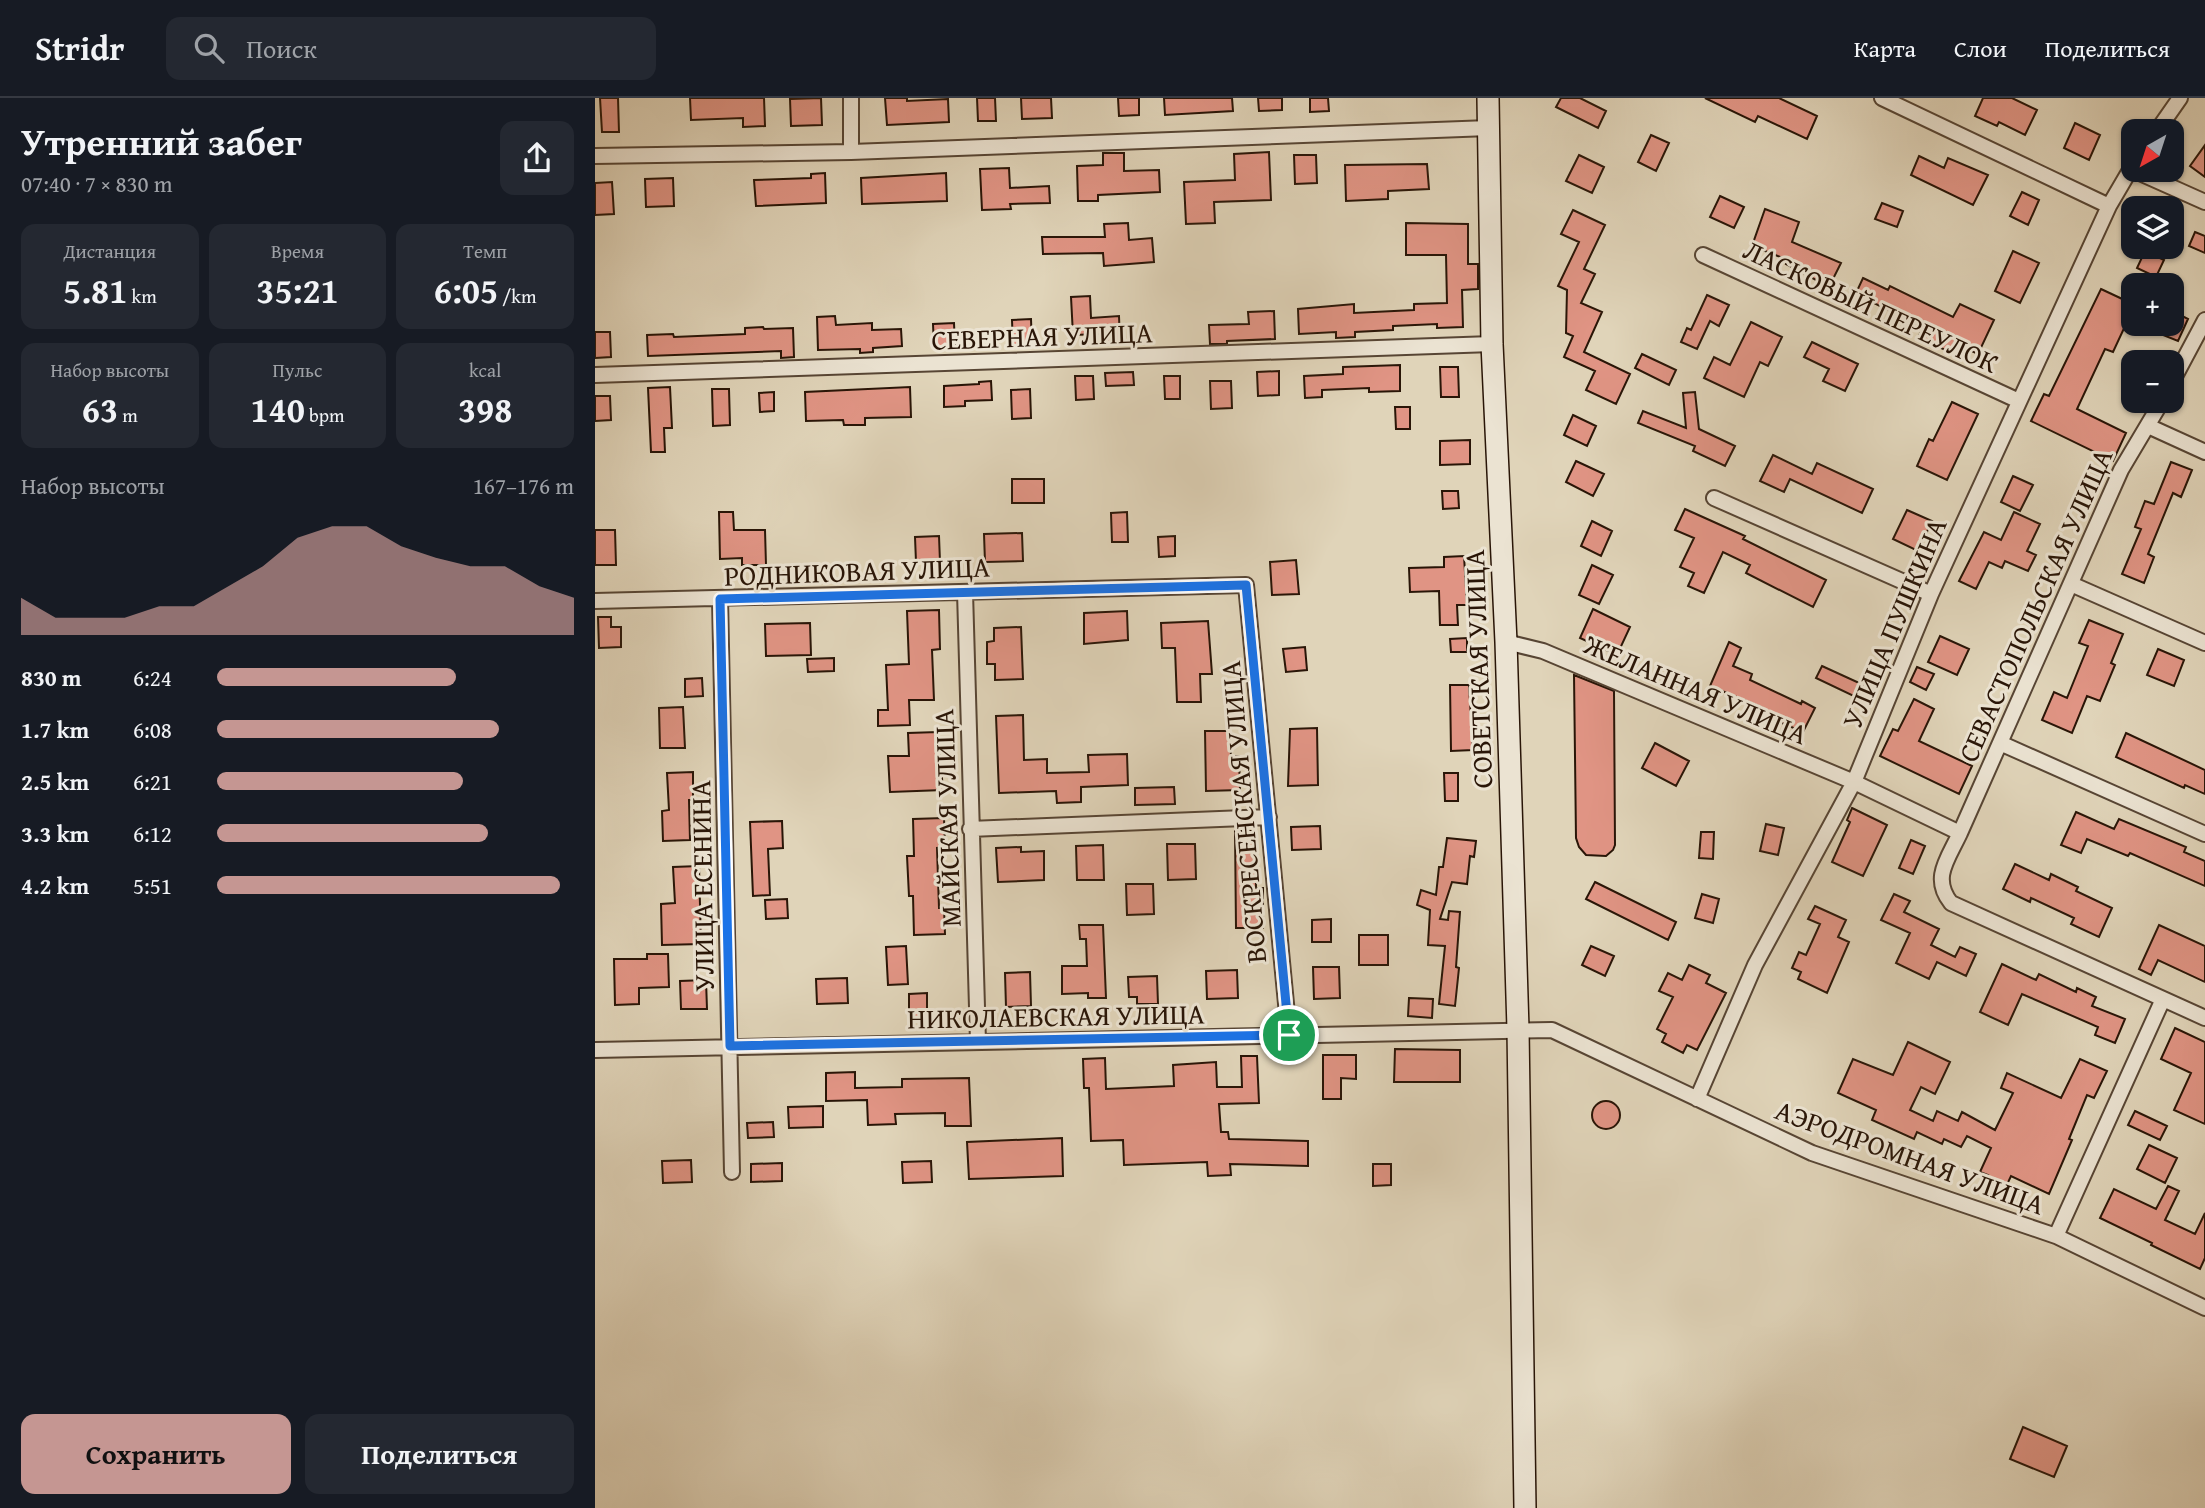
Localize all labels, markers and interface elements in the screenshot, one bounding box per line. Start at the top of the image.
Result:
search box [166,17,656,80]
text: Stridr [35,24,124,72]
icon: search [190,29,228,67]
text: Поиск [246,29,317,68]
text: Карта [1854,31,1916,66]
text: Слои [1954,31,2007,66]
text: Поделиться [2045,31,2170,66]
text: Утренний забег [21,113,302,169]
north arrow [2121,119,2184,182]
map controls [2121,119,2184,413]
button: share [500,121,574,195]
text: 07:40 · 7 × 830 m [21,167,173,200]
button: layers [2121,196,2184,259]
street label: ЛАСКОВЫЙ ПЕРЕУЛОК [1737,228,2005,383]
text: Дистанция [63,237,156,265]
text: Время [271,237,324,265]
text: Темп [463,237,507,265]
text: 5.81 [63,265,127,316]
text: 35:21 [256,265,339,316]
text: 6:05 [434,265,498,316]
button: + [2121,273,2184,336]
text: km [127,282,157,310]
text: /km [498,282,536,310]
street label: СЕВЕРНАЯ УЛИЦА [931,311,1153,360]
button: − [2121,350,2184,413]
text: Набор высоты [50,356,169,384]
text: Пульс [273,356,322,384]
text: kcal [469,356,501,384]
text: 63 [82,384,118,435]
text: 140 [250,384,305,435]
text: 398 [458,384,512,435]
text: m [118,401,138,429]
text: bpm [305,401,345,429]
street label: СЕВАСТОПОЛЬСКАЯ УЛИЦА [1947,441,2122,768]
text: Набор высоты [21,469,165,502]
text: 167–176 m [473,469,574,502]
street label: УЛИЦА ПУШКИНА [1831,511,1956,734]
street label: РОДНИКОВАЯ УЛИЦА [723,545,991,596]
street label: СОВЕТСКАЯ УЛИЦА [1453,549,1502,789]
street label: ЖЕЛАННАЯ УЛИЦА [1577,623,1814,754]
street label: ВОСКРЕСЕНСКАЯ УЛИЦА [1209,659,1276,965]
text: 830 m [21,661,82,694]
text: 6:24 [133,661,172,694]
street label: МАЙСКАЯ УЛИЦА [922,708,971,928]
text: 1.7 km [21,713,89,746]
text: 6:08 [133,713,172,746]
text: 2.5 km [21,765,89,798]
text: 6:21 [133,765,172,798]
street label: УЛИЦА ЕСЕНИНА [679,780,724,992]
text: 3.3 km [21,817,89,850]
text: 6:12 [133,817,172,850]
text: 4.2 km [21,869,89,902]
text: 5:51 [133,869,172,902]
street label: НИКОЛАЕВСКАЯ УЛИЦА [907,992,1205,1039]
pin [1259,1005,1319,1065]
icon: arrive [1270,1016,1308,1054]
street label: АЭРОДРОМНАЯ УЛИЦА [1770,1089,2051,1224]
button: Сохранить [21,1414,291,1494]
button: Поделиться [305,1414,574,1494]

